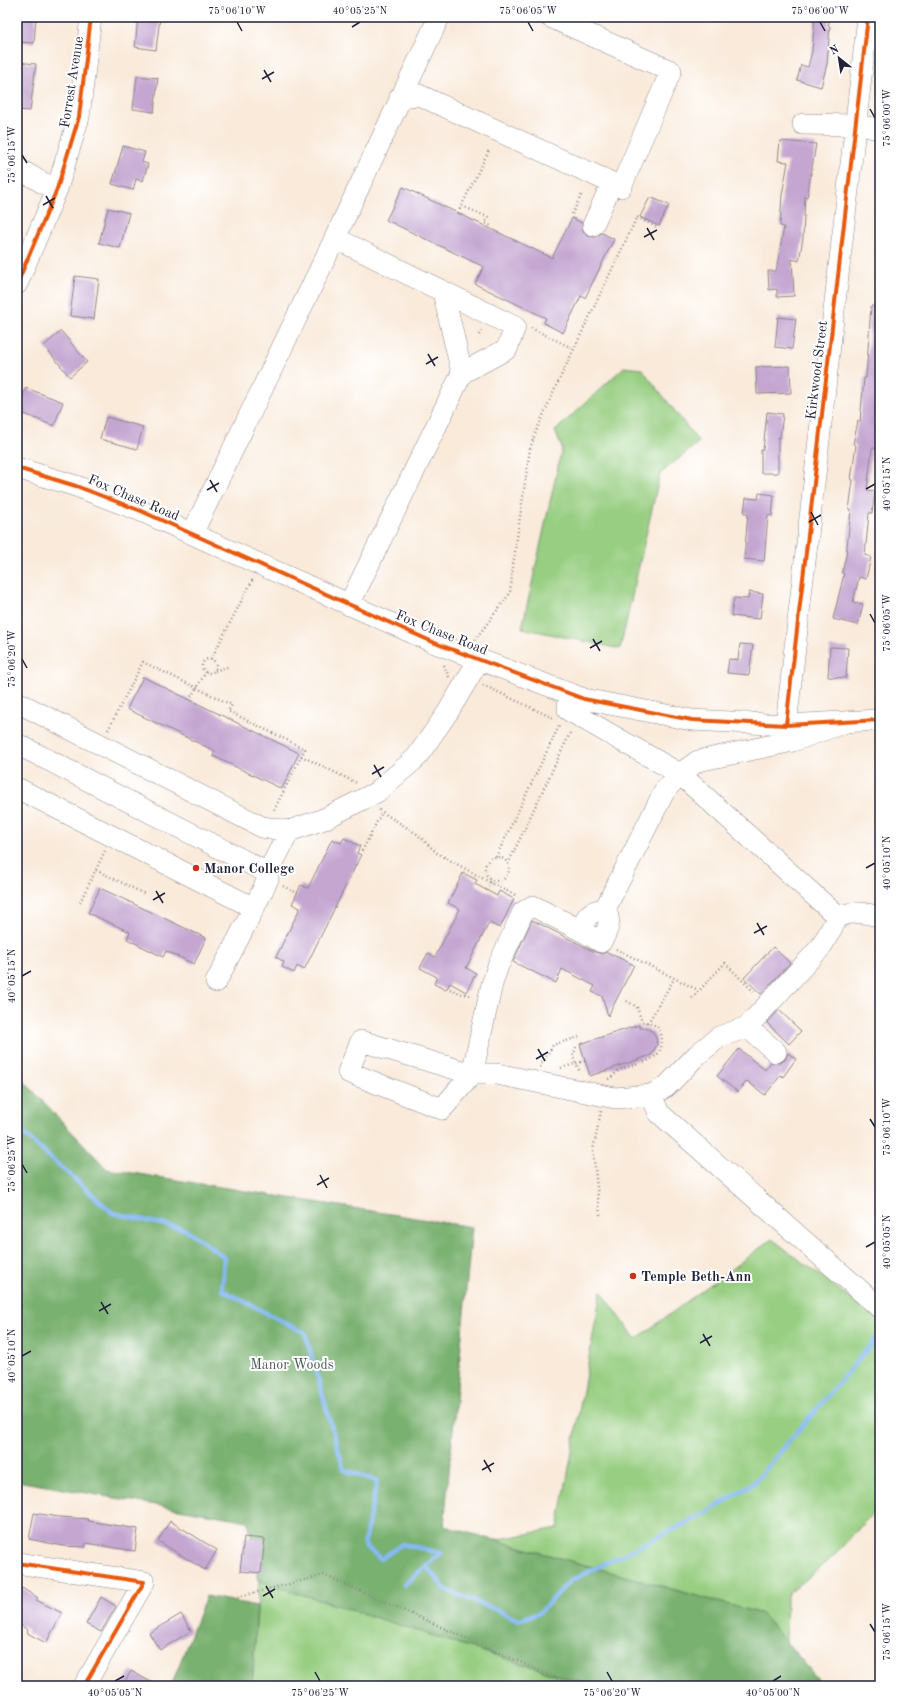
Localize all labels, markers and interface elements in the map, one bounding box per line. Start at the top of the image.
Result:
text: 75°06'10"W [208,6,266,16]
text: 40°05'25"N [333,6,388,16]
text: 75°06'05"W [499,6,557,16]
text: 75°06'00"W [791,6,849,16]
street label: Forrest Avenue [58,35,86,129]
north arrow [819,38,859,78]
text: N [828,43,842,58]
text: 75°06'00"W [882,89,892,147]
text: 75°06'15"W [7,126,17,184]
street label: Kirkwood Street [804,320,830,421]
text: 40°05'15"N [882,456,892,511]
street label: Fox Chase Road [86,472,181,523]
text: 75°06'05"W [882,594,892,652]
street label: Fox Chase Road [394,608,490,658]
text: 75°06'20"W [7,630,17,688]
text: 40°05'10"N [882,835,892,890]
place label: Manor College [204,862,294,876]
marker: Manor College [191,863,201,873]
text: 40°05'15"N [7,948,17,1003]
text: 75°06'10"W [882,1098,892,1156]
text: 75°06'25"W [7,1135,17,1193]
text: 40°05'05"N [882,1214,892,1269]
place label: Temple Beth-Ann [641,1270,751,1284]
marker: Temple Beth-Ann [628,1271,638,1281]
text: 40°05'10"N [7,1328,17,1383]
park label: Manor Woods [250,1358,334,1372]
text: 75°06'15"W [882,1603,892,1661]
text: 40°05'05"N [88,1688,143,1698]
text: 75°06'25"W [291,1688,349,1698]
text: 75°06'20"W [583,1688,641,1698]
text: 40°05'00"N [746,1688,801,1698]

